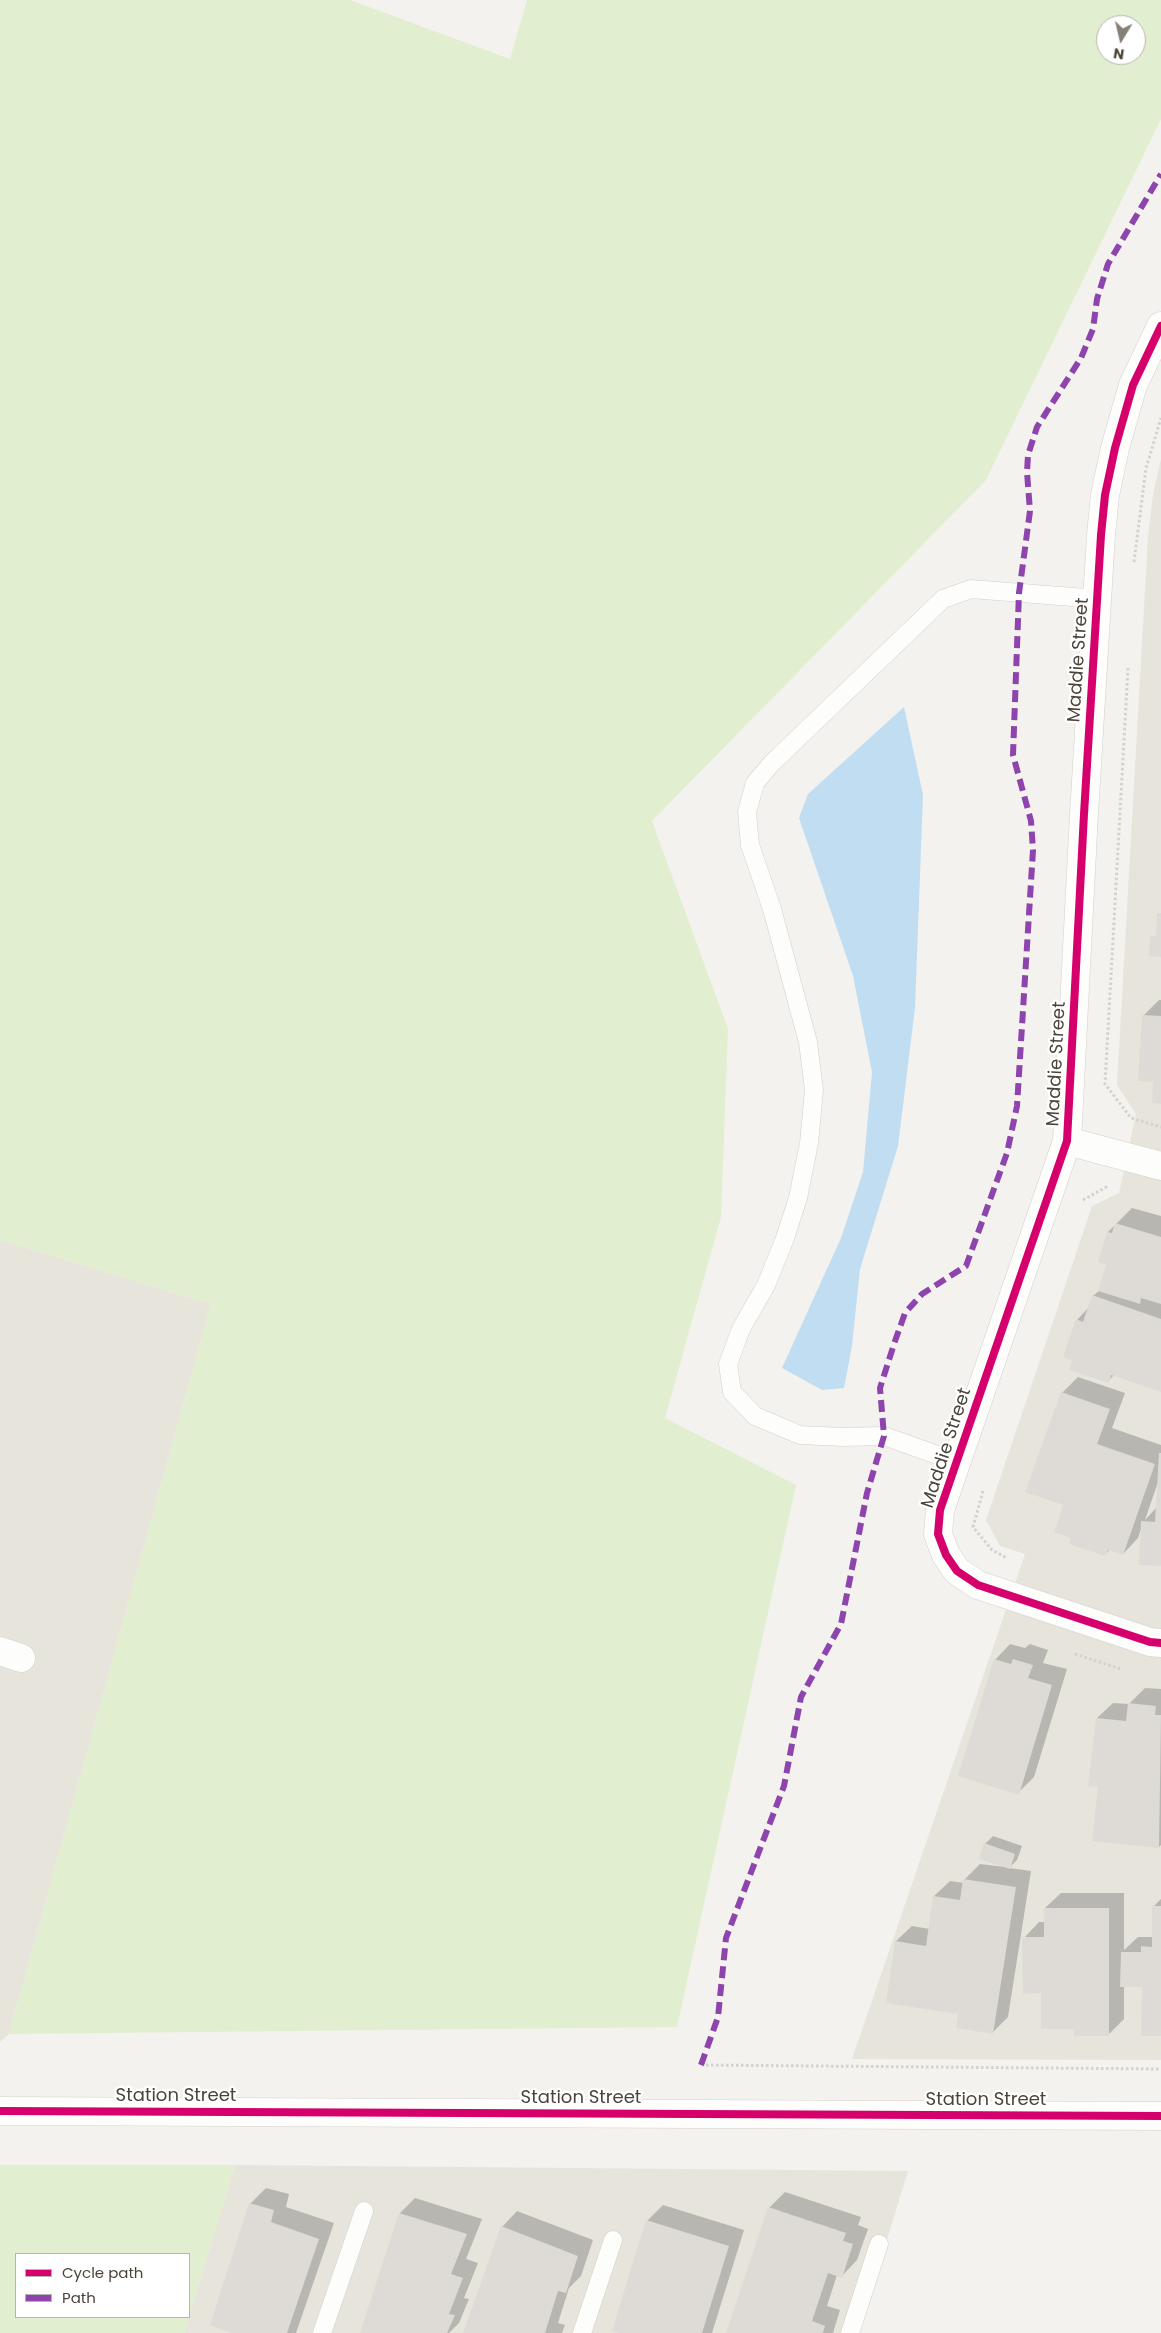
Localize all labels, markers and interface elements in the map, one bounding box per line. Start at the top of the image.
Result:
north arrow [1096,15,1146,65]
text: N [1112,43,1126,65]
street label: Maddie Street [1064,597,1094,723]
street label: Maddie Street [1043,1001,1071,1127]
street label: Maddie Street [917,1385,977,1511]
street label: Station Street [116,2085,236,2107]
street label: Station Street [521,2087,641,2109]
street label: Station Street [926,2089,1046,2111]
legend [15,2253,190,2318]
text: Cycle path [62,2262,143,2283]
text: Path [62,2287,96,2308]

